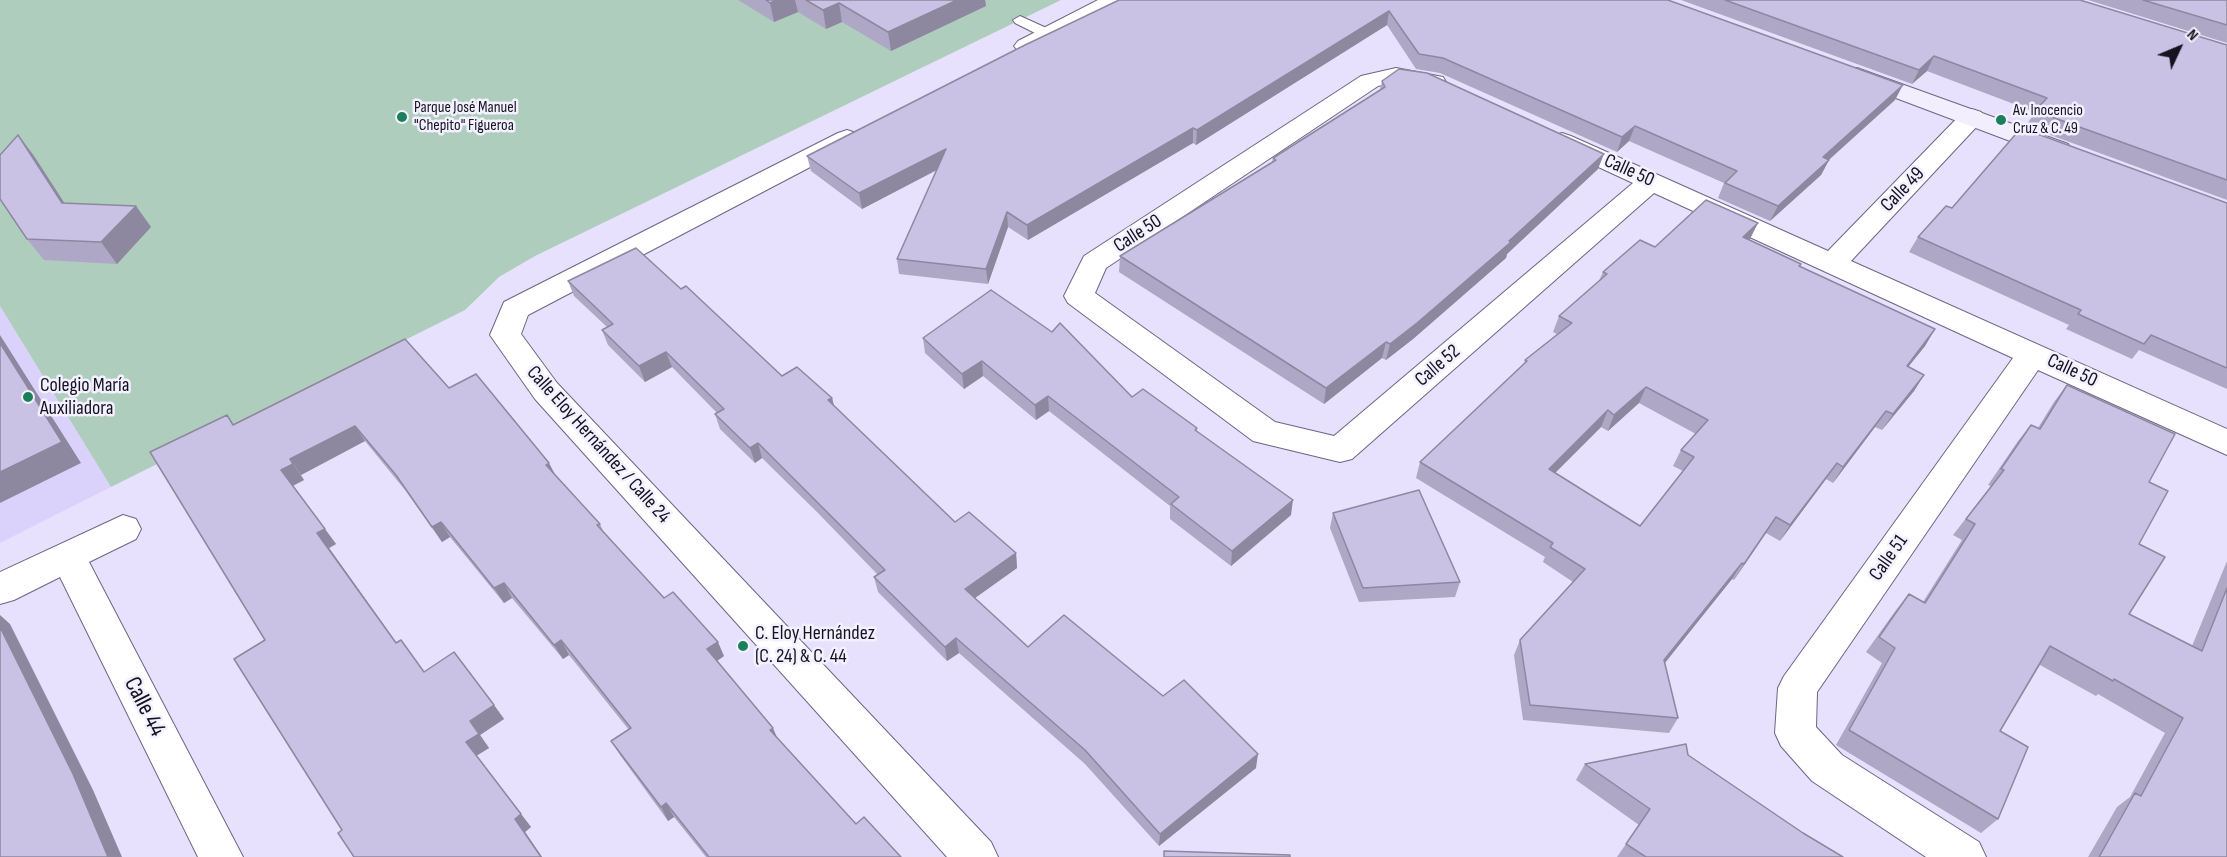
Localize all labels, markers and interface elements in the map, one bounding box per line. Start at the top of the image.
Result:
north arrow [2149,18,2209,78]
text: N [2183,25,2202,45]
place label: Parque José Manuel "Chepito" Figueroa [414,98,517,136]
place label: Av. Inocencio Cruz & C. 49 [2013,101,2083,139]
marker: Parque José Manuel "Chepito" Figueroa [395,110,409,124]
marker: Av. Inocencio Cruz & C. 49 [1994,113,2008,127]
street label: Calle 50 [1600,149,1658,193]
street label: Calle 49 [1876,163,1930,217]
street label: Calle 50 [1109,210,1167,258]
street label: Calle 52 [1411,340,1465,392]
street label: Calle 50 [2043,349,2101,393]
street label: Calle Eloy Hernández / Calle 24 [521,361,675,529]
place label: Colegio María Auxiliadora [40,374,129,421]
marker: Colegio María Auxiliadora [21,390,35,404]
street label: Calle 51 [1865,530,1913,586]
place label: C. Eloy Hernández (C. 24) & C. 44 [755,622,875,669]
marker: C. Eloy Hernández (C. 24) & C. 44 [736,639,750,653]
street label: Calle 44 [117,672,171,742]

